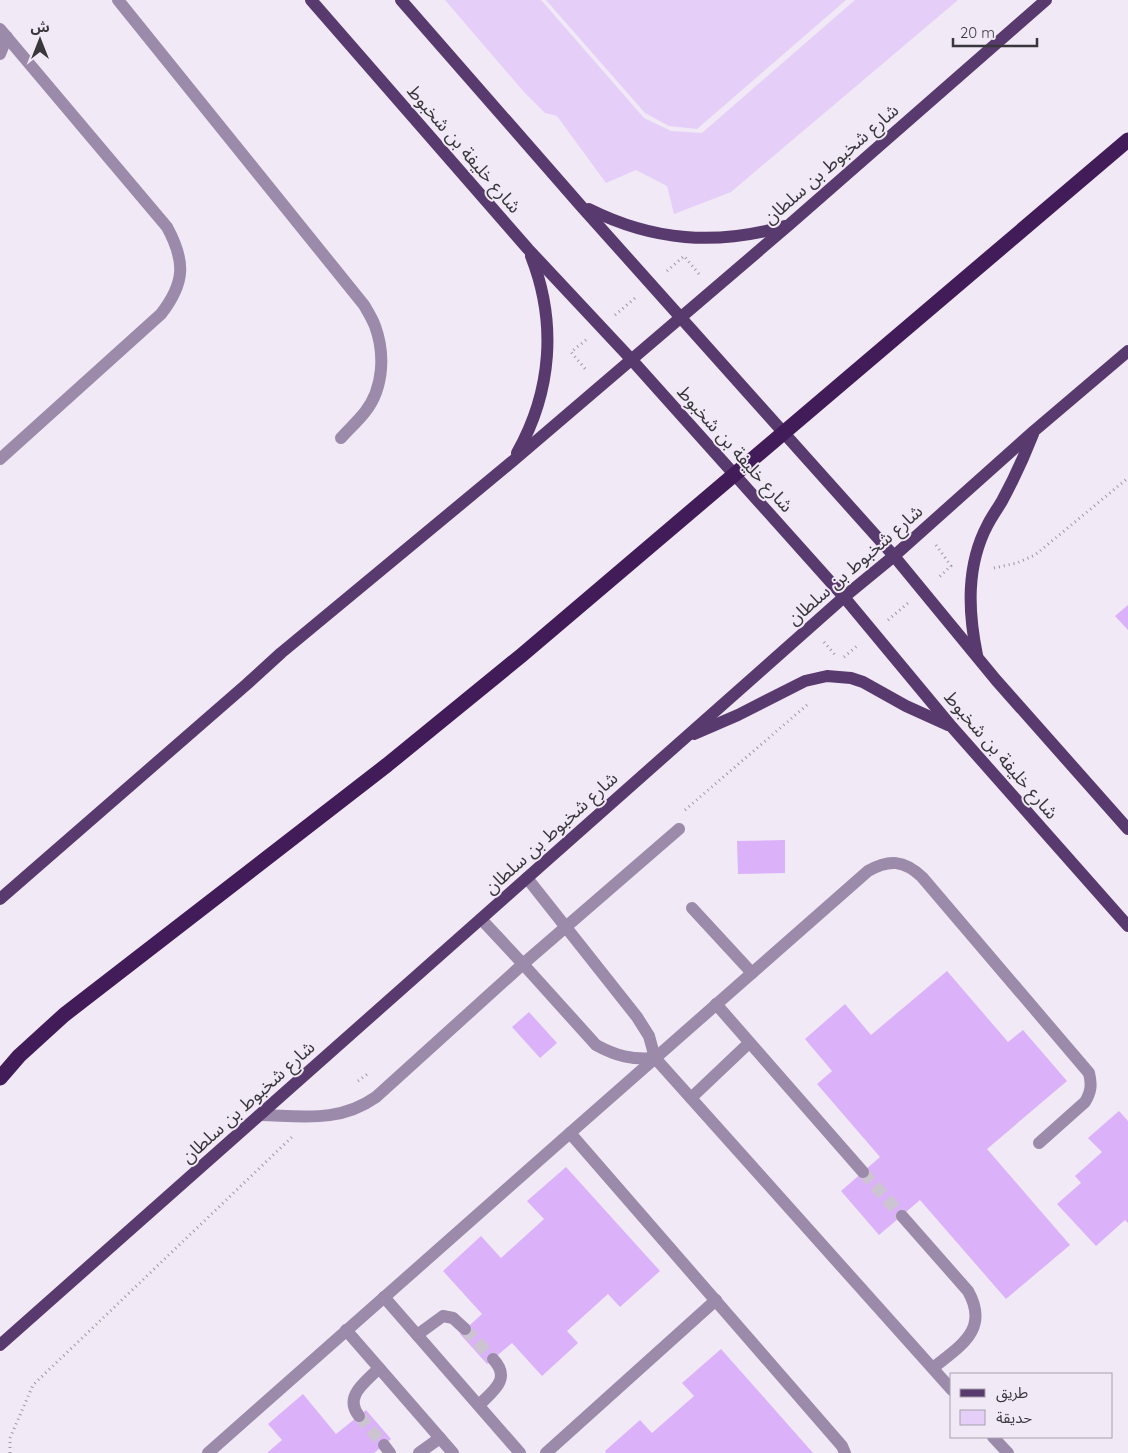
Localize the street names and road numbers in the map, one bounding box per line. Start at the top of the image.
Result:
street label: شارع خليفة بن شخبوط [400,80,526,220]
street label: شارع شخبوط بن سلطان [758,98,905,231]
street label: شارع خليفة بن شخبوط [670,381,798,519]
street label: شارع شخبوط بن سلطان [782,499,929,632]
street label: شارع خليفة بن شخبوط [937,686,1063,826]
street label: شارع شخبوط بن سلطان [479,767,624,901]
street label: شارع شخبوط بن سلطان [176,1036,321,1170]

